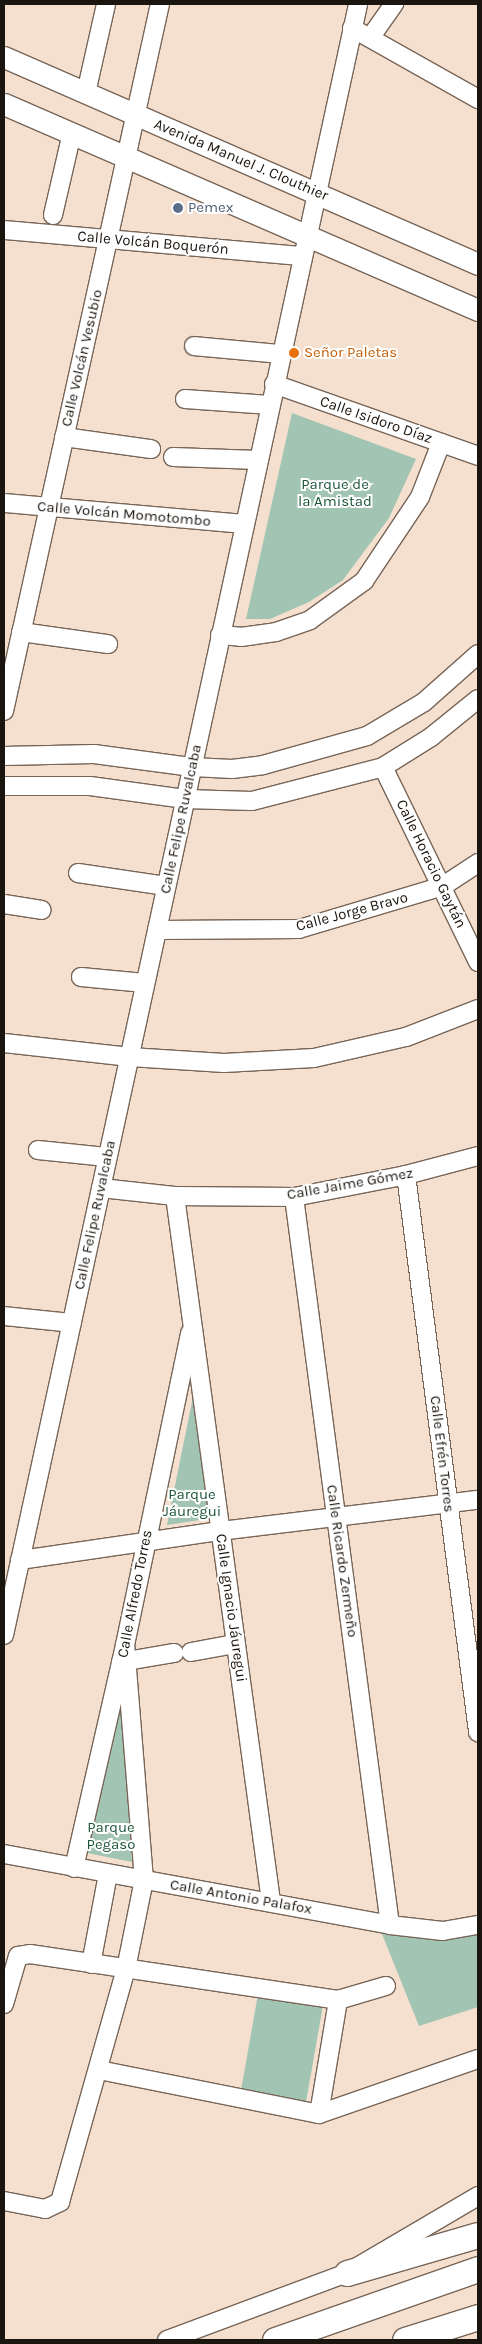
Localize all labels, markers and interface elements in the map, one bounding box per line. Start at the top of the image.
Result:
street label: Avenida Manuel J. Clouthier [151,115,331,205]
place label: Pemex [188,199,233,217]
marker: Pemex [172,202,184,214]
street label: Calle Volcán Boquerón [77,227,229,259]
street label: Calle Volcán Vesubio [57,288,107,428]
place label: Señor Paletas [304,344,397,362]
marker: Señor Paletas [288,347,300,359]
street label: Calle Isidoro Díaz [317,392,435,448]
park label: Parque de la Amistad [298,475,372,510]
street label: Calle Volcán Momotombo [36,497,212,531]
street label: Calle Felipe Ruvalcaba [156,743,206,895]
street label: Calle Horacio Gaytán [392,797,470,931]
street label: Calle Jorge Bravo [294,888,410,936]
street label: Calle Felipe Ruvalcaba [70,1139,120,1291]
street label: Calle Jaime Gómez [285,1164,415,1204]
street label: Calle Efrén Torres [426,1395,458,1513]
street label: Calle Ricardo Zermeño [322,1484,362,1638]
park label: Parque Jáuregui [163,1485,221,1520]
street label: Calle Alfredo Torres [114,1529,156,1659]
street label: Calle Ignacio Jáuregui [212,1533,250,1683]
park label: Parque Pegaso [87,1818,135,1853]
street label: Calle Antonio Palafox [169,1876,313,1918]

